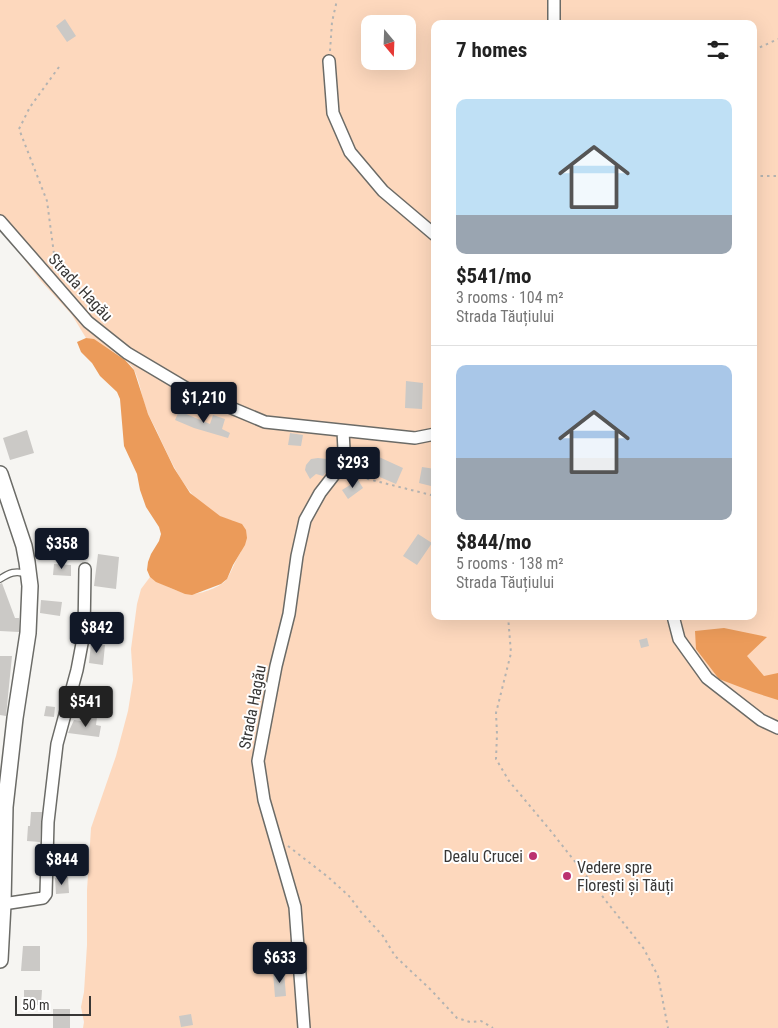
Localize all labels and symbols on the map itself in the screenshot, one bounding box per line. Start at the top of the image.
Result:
north arrow [361,15,416,70]
street label: Strada Hagău [45,250,117,325]
pin: $1,210 [163,382,245,424]
pin: $293 [323,446,383,489]
pin: $358 [32,528,92,570]
pin: $842 [67,612,127,654]
street label: Strada Hagău [235,663,270,751]
pin: $541 [56,686,116,728]
pin: $844 [32,844,92,886]
place label: Dealu Crucei [443,847,523,866]
marker: Dealu Crucei [527,850,539,862]
place label: Vedere spre Florești și Tăuți [577,858,674,896]
marker: Vedere spre Florești și Tăuți [561,870,573,882]
pin: $633 [250,942,310,984]
scale bar [15,993,91,1016]

